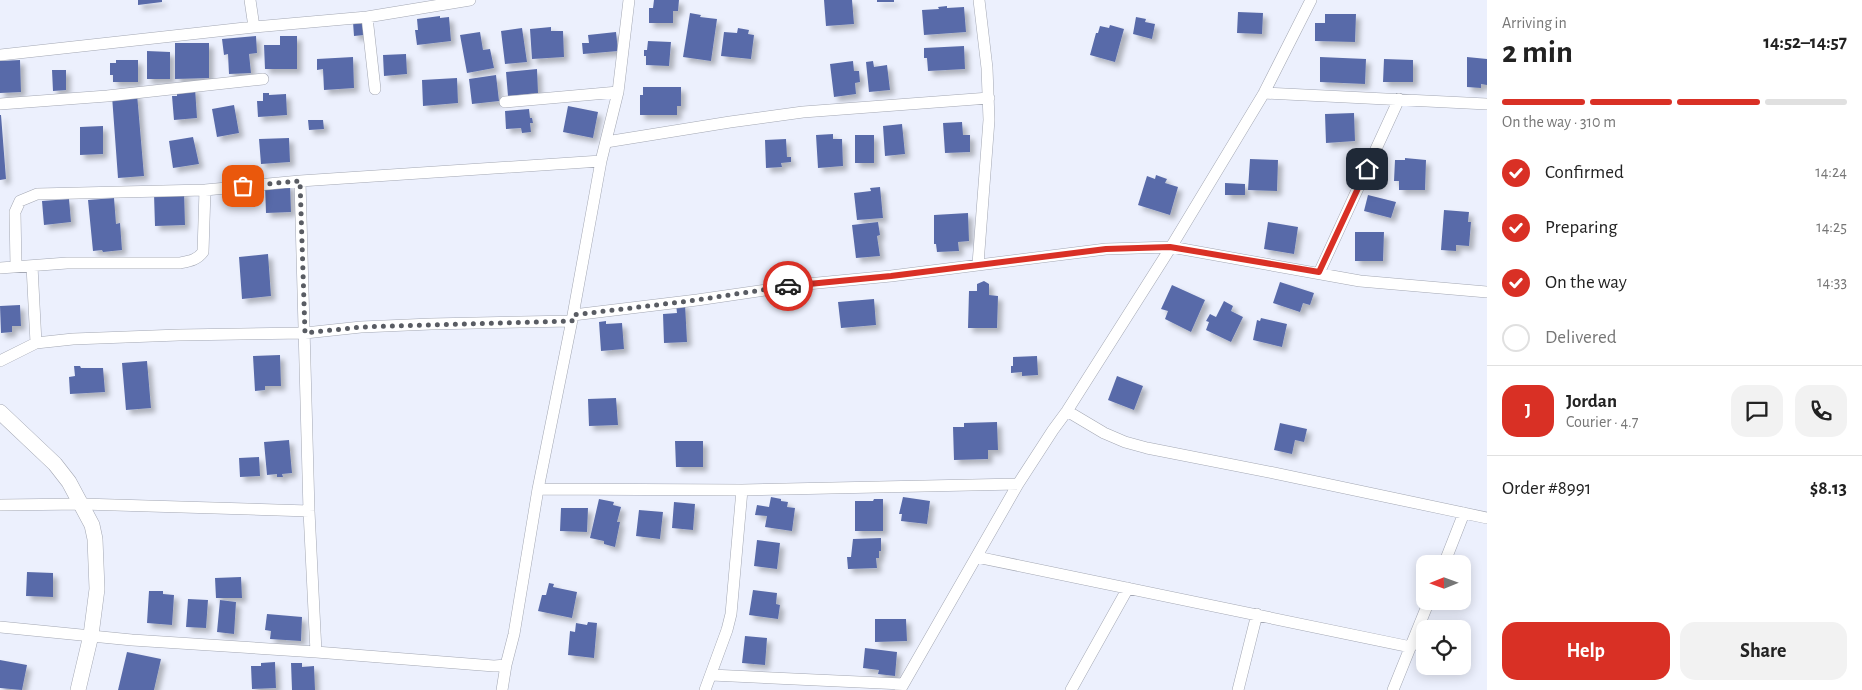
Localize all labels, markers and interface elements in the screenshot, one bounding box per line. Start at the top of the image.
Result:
text: Arriving in [1502,15,1567,31]
text: 14:52–14:57 [1763,33,1847,52]
text: 2 min [1502,36,1573,68]
text: On the way · 310 m [1502,114,1616,130]
pin [1346,148,1388,190]
icon: home [1353,155,1381,183]
icon: check [1502,159,1530,187]
text: Confirmed [1545,163,1624,182]
text: 14:24 [1815,164,1847,180]
pin [222,165,264,207]
icon: bag [229,172,257,200]
icon: check [1502,214,1530,242]
text: Preparing [1545,218,1618,237]
text: 14:25 [1816,219,1847,235]
courier [763,261,813,311]
icon: check [1502,269,1530,297]
icon: car [774,272,802,300]
text: On the way [1545,273,1627,292]
text: 14:33 [1817,274,1847,290]
text: Delivered [1545,328,1617,347]
button: chat [1731,385,1783,437]
button: phone [1795,385,1847,437]
text: Jordan [1566,392,1617,411]
text: J [1525,401,1531,420]
text: Courier · 4.7 [1566,414,1638,430]
text: Order #8991 [1502,479,1591,498]
text: $8.13 [1810,479,1847,498]
north arrow [1416,555,1471,610]
map controls [1416,555,1471,675]
button: locate [1416,620,1471,675]
button: Help [1502,622,1670,680]
button: Share [1680,622,1847,680]

